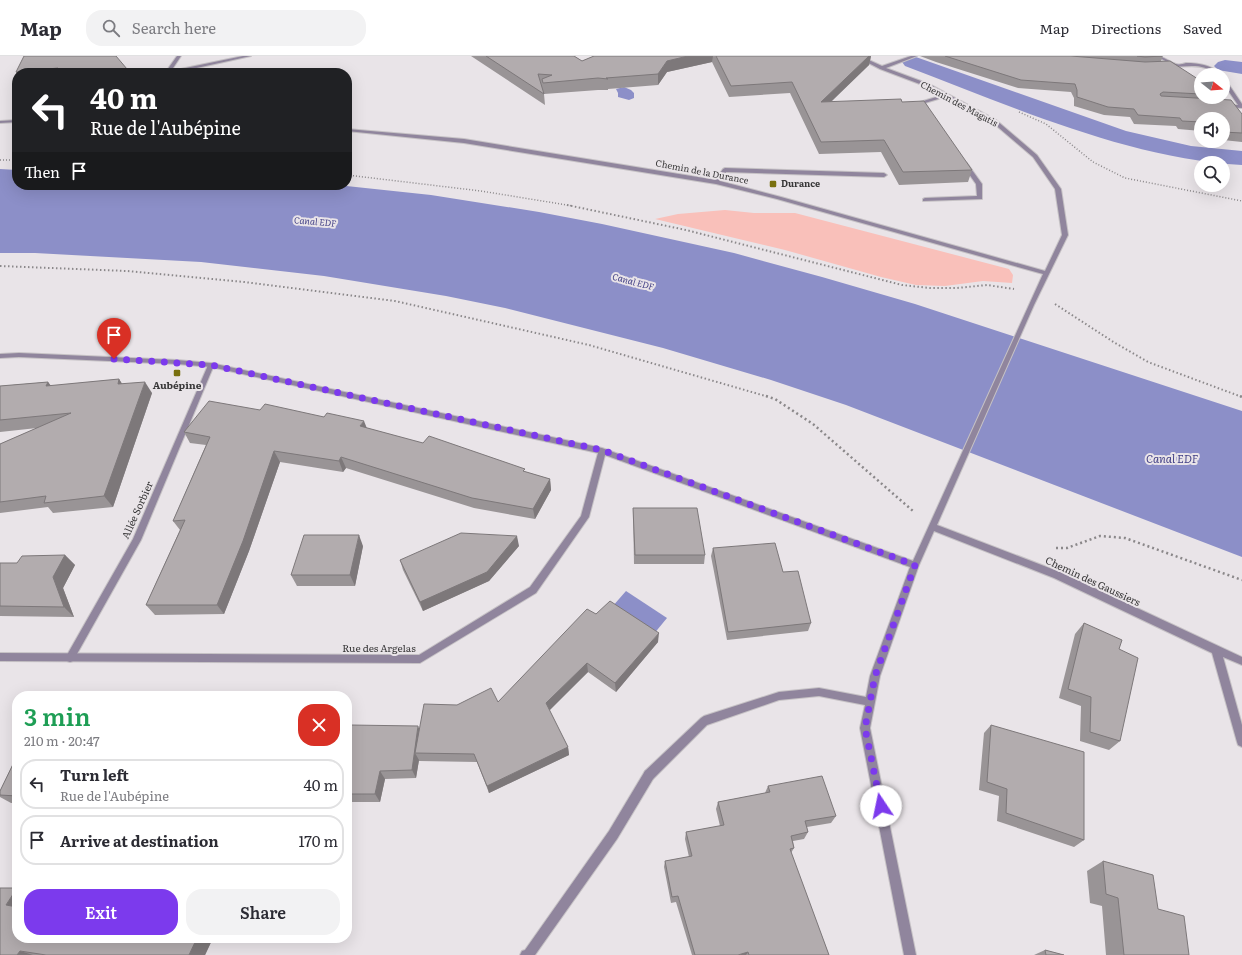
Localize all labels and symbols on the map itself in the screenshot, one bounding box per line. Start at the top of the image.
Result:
north arrow [1194,68,1230,104]
street label: Chemin des Magatis [918,77,1001,129]
street label: Chemin de la Durance [655,155,750,187]
place label: Durance [781,176,820,190]
marker: Durance [768,179,778,189]
water label: Canal EDF [293,212,337,230]
water label: Canal EDF [611,269,656,293]
pin [97,318,131,359]
marker: Aubépine [172,368,182,378]
place label: Aubépine [153,377,202,392]
water label: Canal EDF [1146,450,1199,466]
street label: Allée Sorbier [117,478,156,541]
street label: Chemin des Gaussiers [1043,552,1144,609]
street label: Rue des Argelas [342,640,416,655]
position arrow [860,785,902,827]

